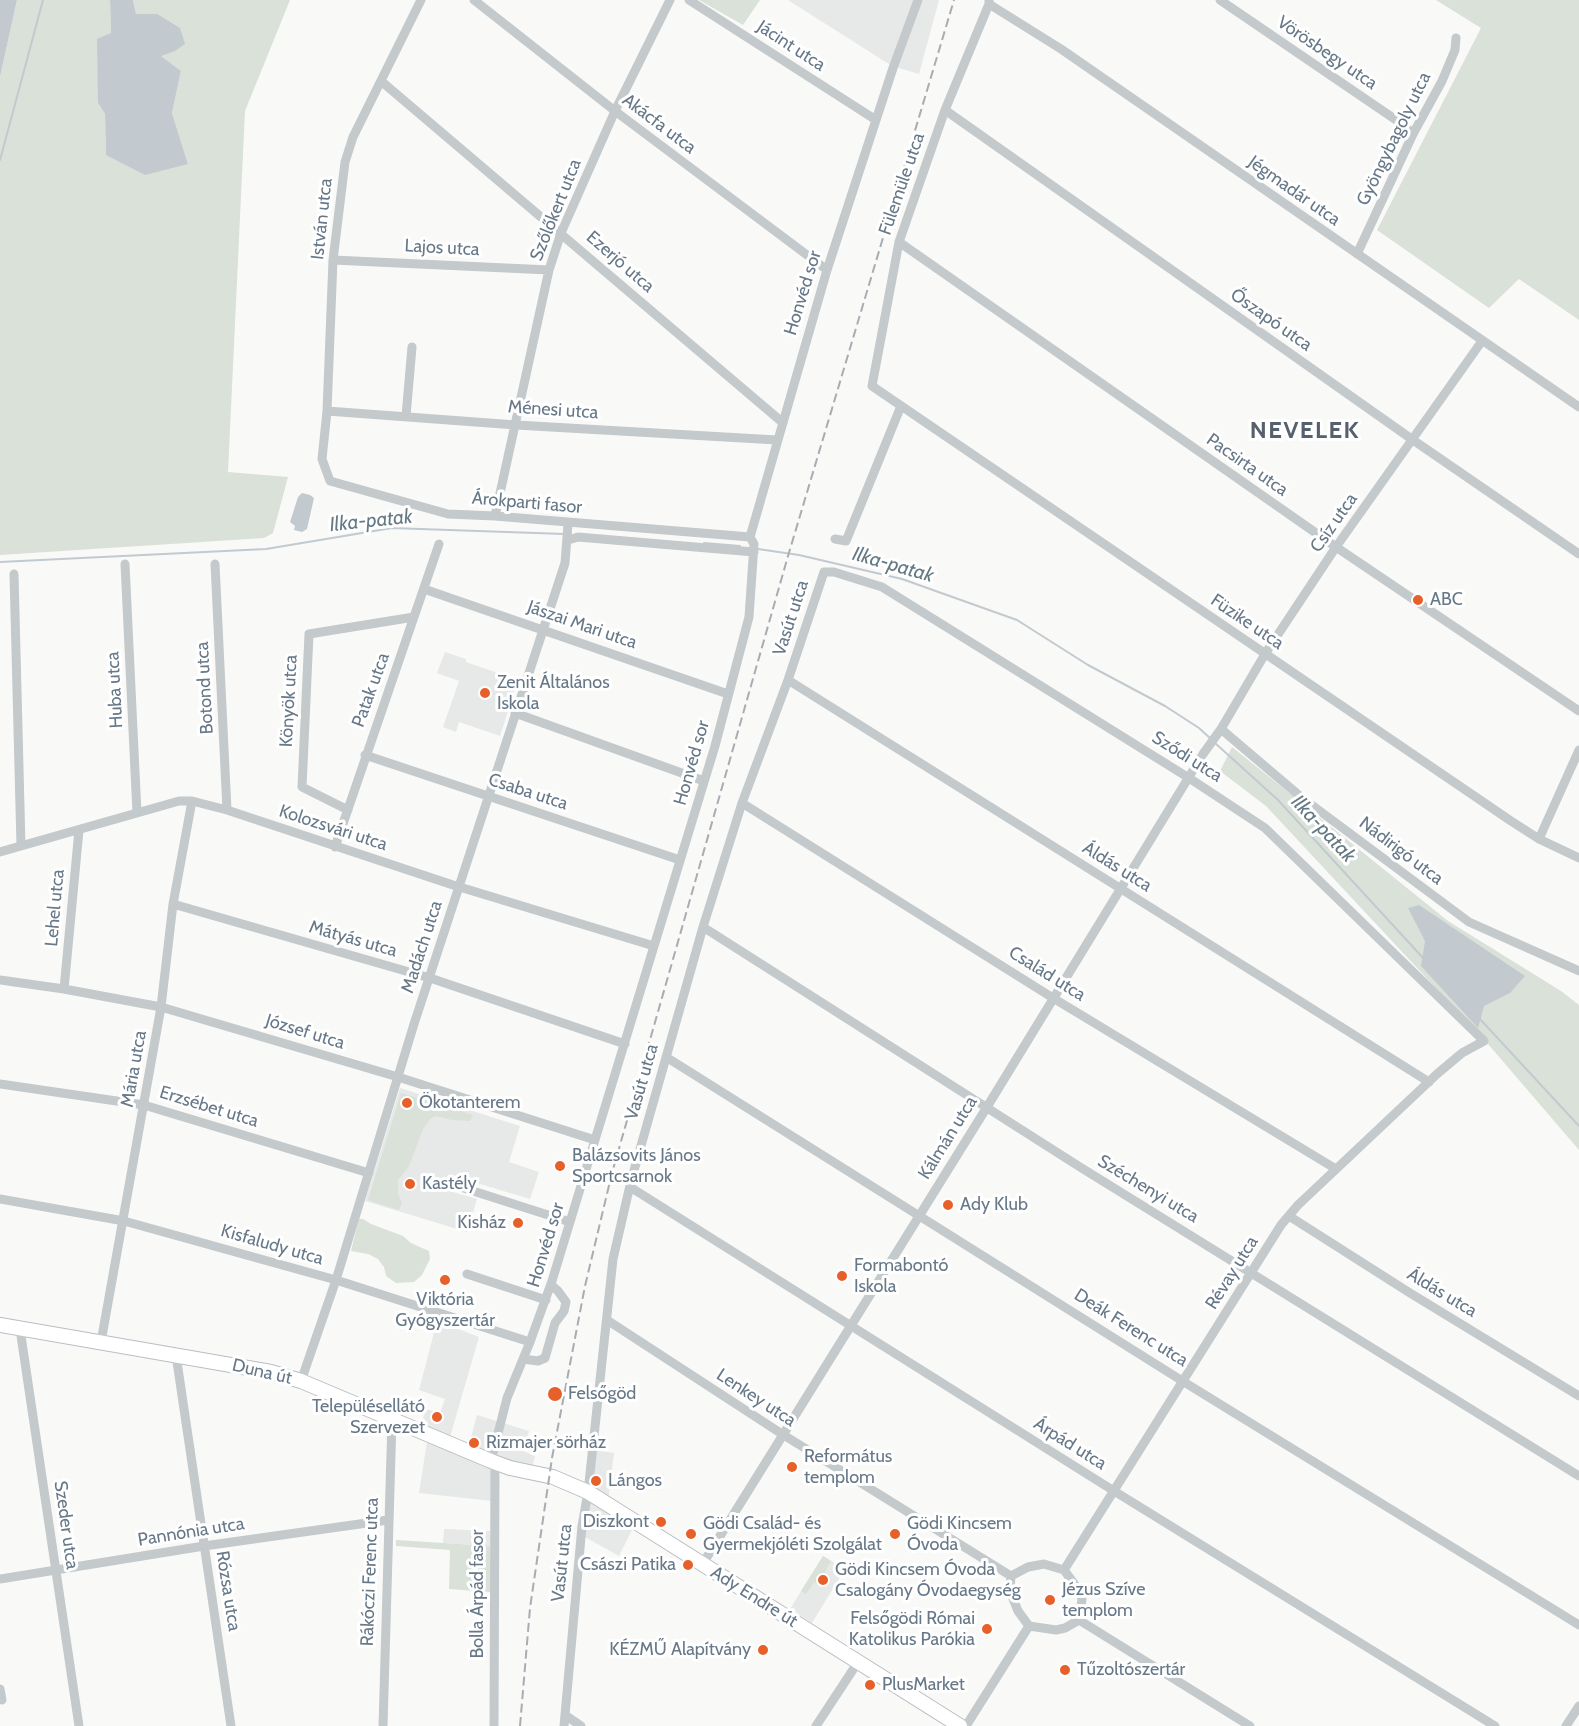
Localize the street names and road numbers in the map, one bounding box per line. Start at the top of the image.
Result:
street label: Vörösbegy utca [1273,12,1381,94]
street label: Jácint utca [753,16,829,76]
street label: Gyöngybagoly utca [1352,69,1436,209]
street label: Akácfa utca [618,89,700,159]
street label: Fülemüle utca [874,130,930,238]
street label: Jégmadár utca [1244,151,1344,231]
street label: Szőlőkert utca [526,156,586,264]
street label: István utca [307,177,337,261]
street label: Ezerjó utca [582,227,658,297]
street label: Lajos utca [404,235,480,261]
street label: Honvéd sor [780,248,826,338]
street label: Őszapó utca [1226,284,1316,356]
street label: Ménesi utca [507,396,599,424]
street label: Pacsirta utca [1202,429,1292,501]
street label: Árokparti fasor [471,487,583,519]
street label: Csíz utca [1306,489,1362,557]
street label: Vasút utca [769,578,813,658]
street label: Füzike utca [1206,590,1288,654]
street label: Jászai Mari utca [524,596,640,654]
street label: Botond utca [192,641,218,735]
street label: Patak utca [348,650,394,730]
street label: Huba utca [102,651,128,729]
street label: Könyök utca [276,654,302,748]
street label: Honvéd sor [670,718,714,808]
street label: Sződi utca [1148,727,1226,787]
street label: Csaba utca [486,769,570,815]
street label: Kolozsvári utca [276,800,390,856]
street label: Nádirigó utca [1355,812,1447,890]
street label: Áldás utca [1078,837,1156,897]
street label: Lehel utca [41,868,69,948]
street label: Madách utca [397,898,447,996]
street label: Mátyás utca [307,916,399,962]
street label: Család utca [1005,942,1089,1006]
street label: József utca [263,1010,347,1054]
street label: Mária utca [117,1029,151,1109]
street label: Vasút utca [621,1041,663,1123]
street label: Erzsébet utca [157,1082,261,1132]
street label: Kálmán utca [914,1092,982,1184]
street label: Széchenyi utca [1094,1150,1202,1228]
street label: Honvéd sor [523,1200,569,1290]
street label: Kisfaludy utca [218,1220,326,1270]
street label: Révay utca [1201,1232,1263,1314]
street label: Áldás utca [1403,1264,1481,1322]
street label: Deák Ferenc utca [1070,1284,1192,1372]
street label: Duna út [230,1355,294,1389]
street label: Lenkey utca [712,1364,800,1432]
street label: Árpád utca [1030,1413,1110,1475]
street label: Szeder utca [49,1479,83,1571]
street label: Rákóczi Ferenc utca [357,1497,383,1647]
street label: Pannónia utca [136,1513,246,1551]
street label: Vasút utca [547,1523,577,1603]
street label: Bolla Árpád fasor [467,1530,489,1658]
street label: Rózsa utca [211,1549,245,1633]
street label: Ady Endre út [707,1562,801,1632]

